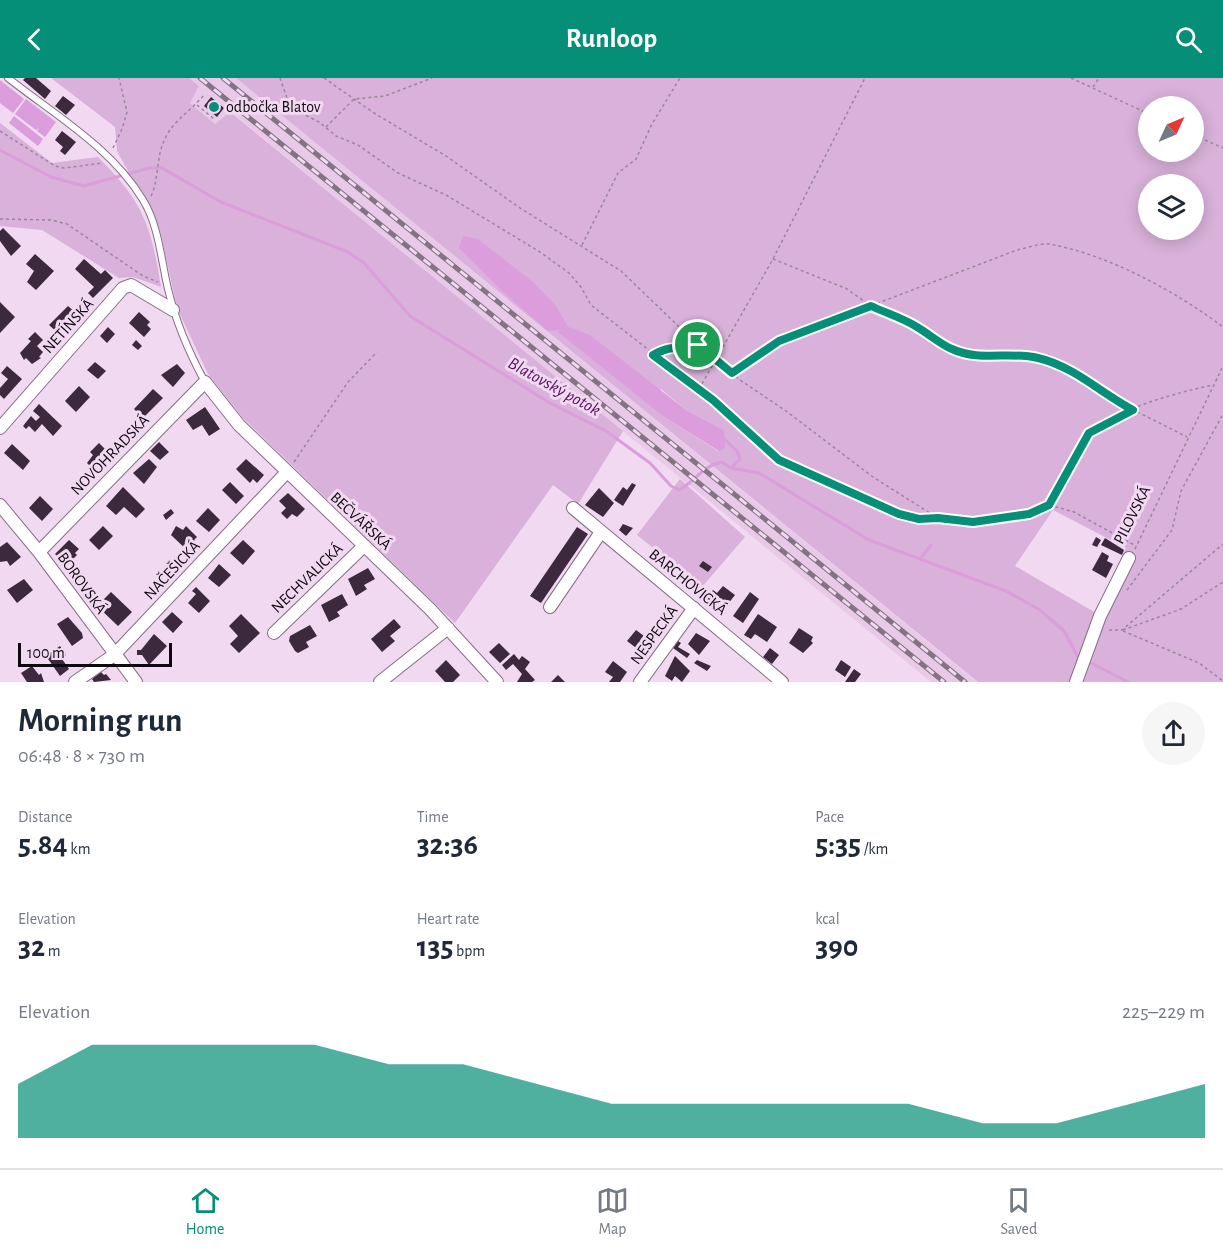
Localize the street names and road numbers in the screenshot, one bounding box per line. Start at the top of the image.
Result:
street label: NETÍNSKÁ [38,294,96,356]
street label: NOVOHRADSKÁ [67,410,152,498]
street label: PILOVSKÁ [1109,482,1153,547]
street label: BEČVÁŘSKÁ [327,488,396,553]
street label: NAČEŠICKÁ [140,536,203,602]
street label: NECHVALICKÁ [267,539,346,616]
street label: BARCHOVICKÁ [646,544,731,618]
street label: BOROVSKÁ [54,548,111,617]
street label: NESPECKÁ [626,602,681,667]

